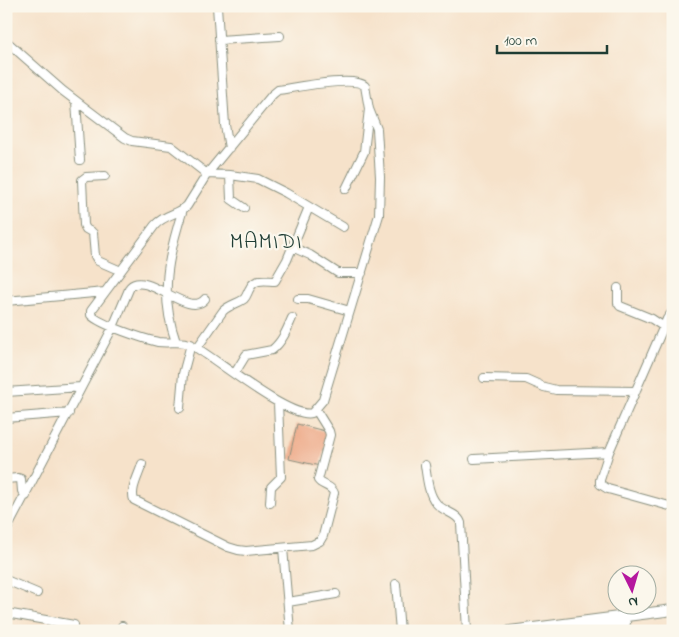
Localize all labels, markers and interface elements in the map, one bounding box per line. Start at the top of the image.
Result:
scale bar [497,22,606,54]
text: 100 m [504,30,537,52]
district label: MAMIDI [230,227,302,259]
north arrow [606,564,656,614]
text: N [627,591,639,612]

